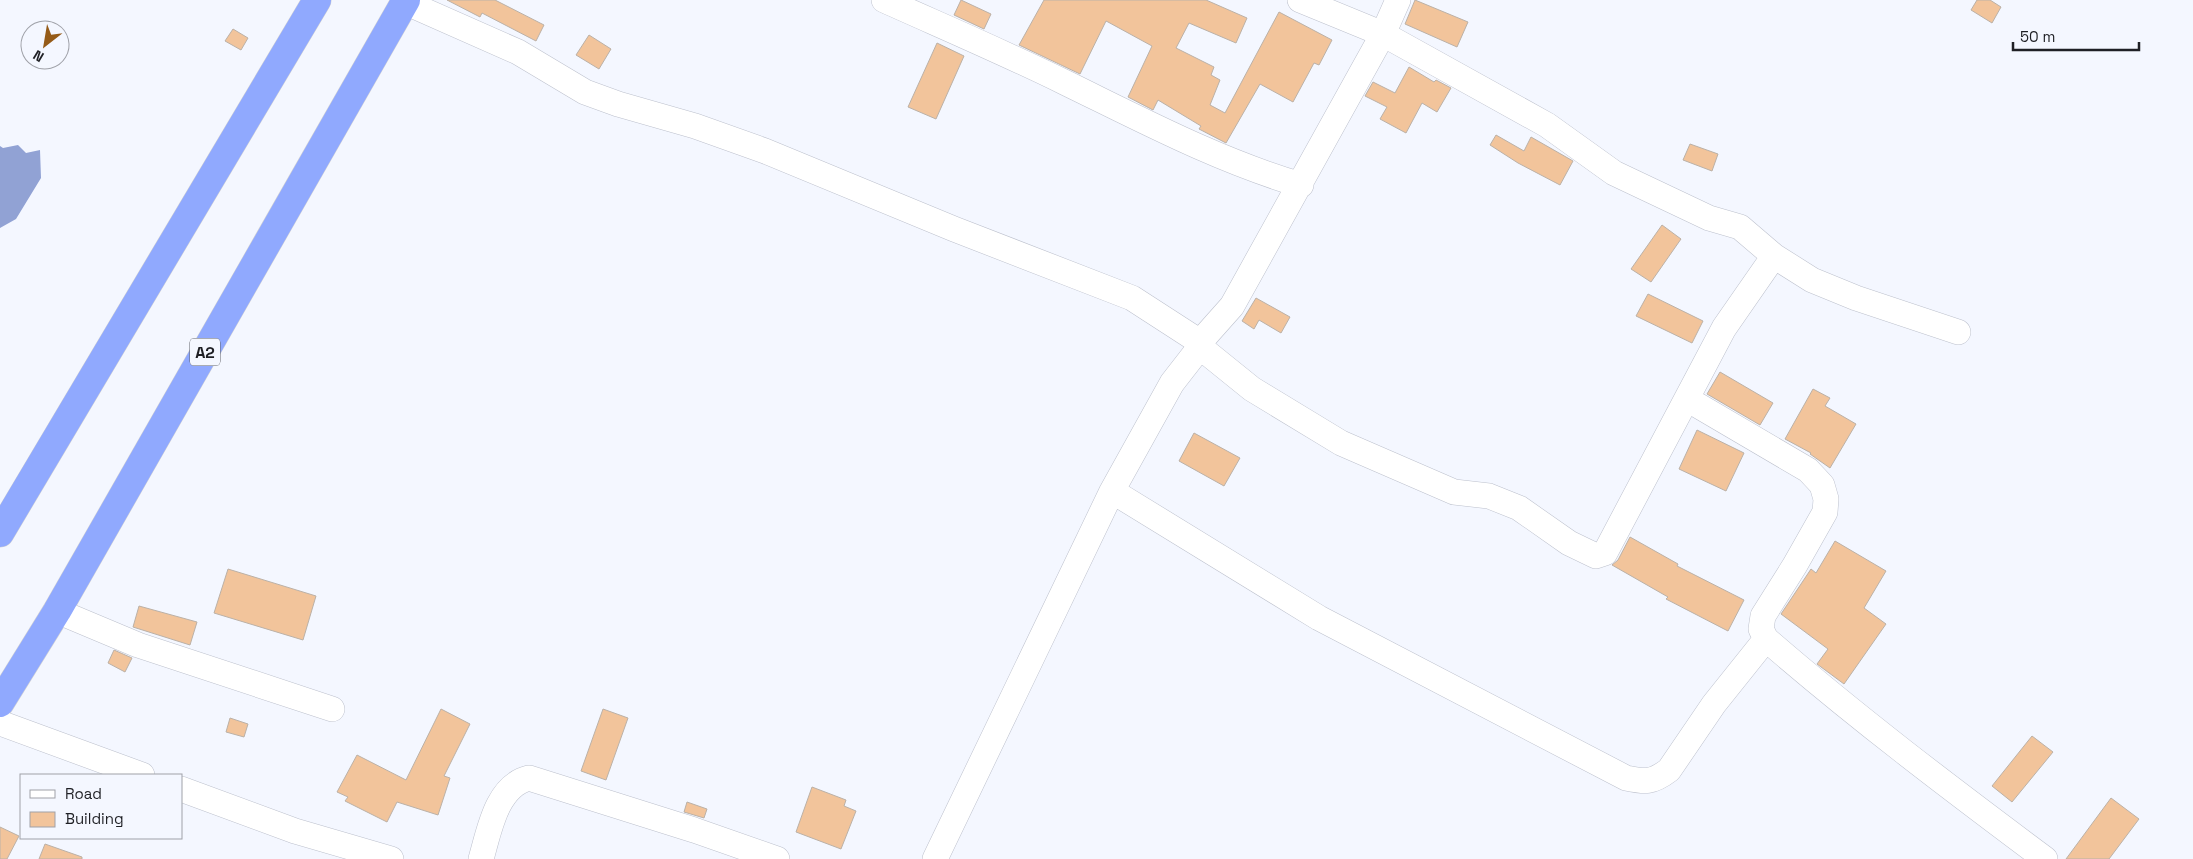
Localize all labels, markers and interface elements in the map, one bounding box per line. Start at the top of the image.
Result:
north arrow [20,20,70,70]
scale bar [2013,20,2139,52]
text: 50 m [2020,27,2055,46]
text: N [30,46,47,66]
road number: A2 [190,338,220,366]
legend [20,774,182,839]
text: Road [65,784,102,803]
text: Building [65,809,124,828]

